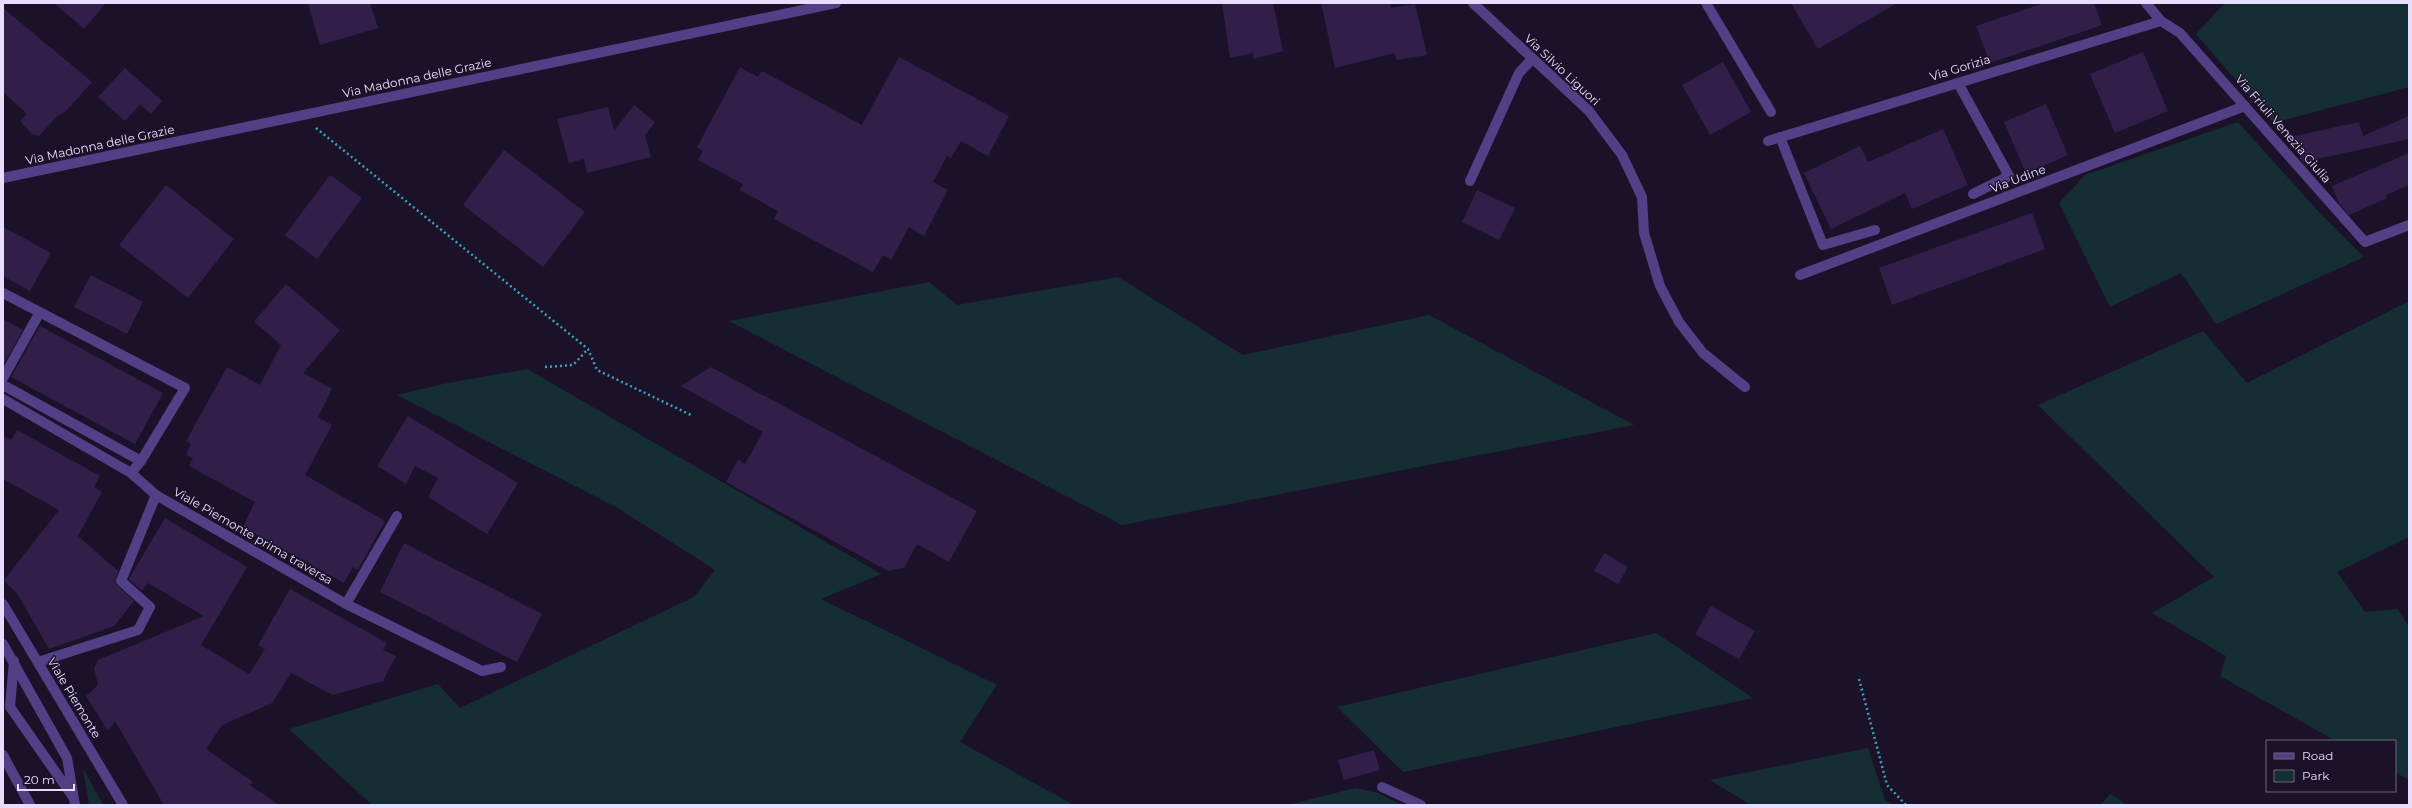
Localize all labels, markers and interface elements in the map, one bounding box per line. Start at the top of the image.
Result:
street label: Via Silvio Liguori [1521,31,1603,109]
street label: Via Gorizia [1928,51,1992,84]
street label: Via Madonna delle Grazie [341,54,493,101]
street label: Via Friuli Venezia Giulia [2232,71,2335,186]
street label: Via Madonna delle Grazie [24,121,176,168]
street label: Via Udine [1988,161,2048,196]
street label: Viale Piemonte prima traversa [171,484,335,587]
street label: Viale Piemonte [44,655,104,741]
legend [2266,740,2396,792]
text: Road [2302,748,2333,763]
scale bar [18,766,74,792]
text: Park [2302,768,2330,783]
text: 20 m [24,772,55,787]

